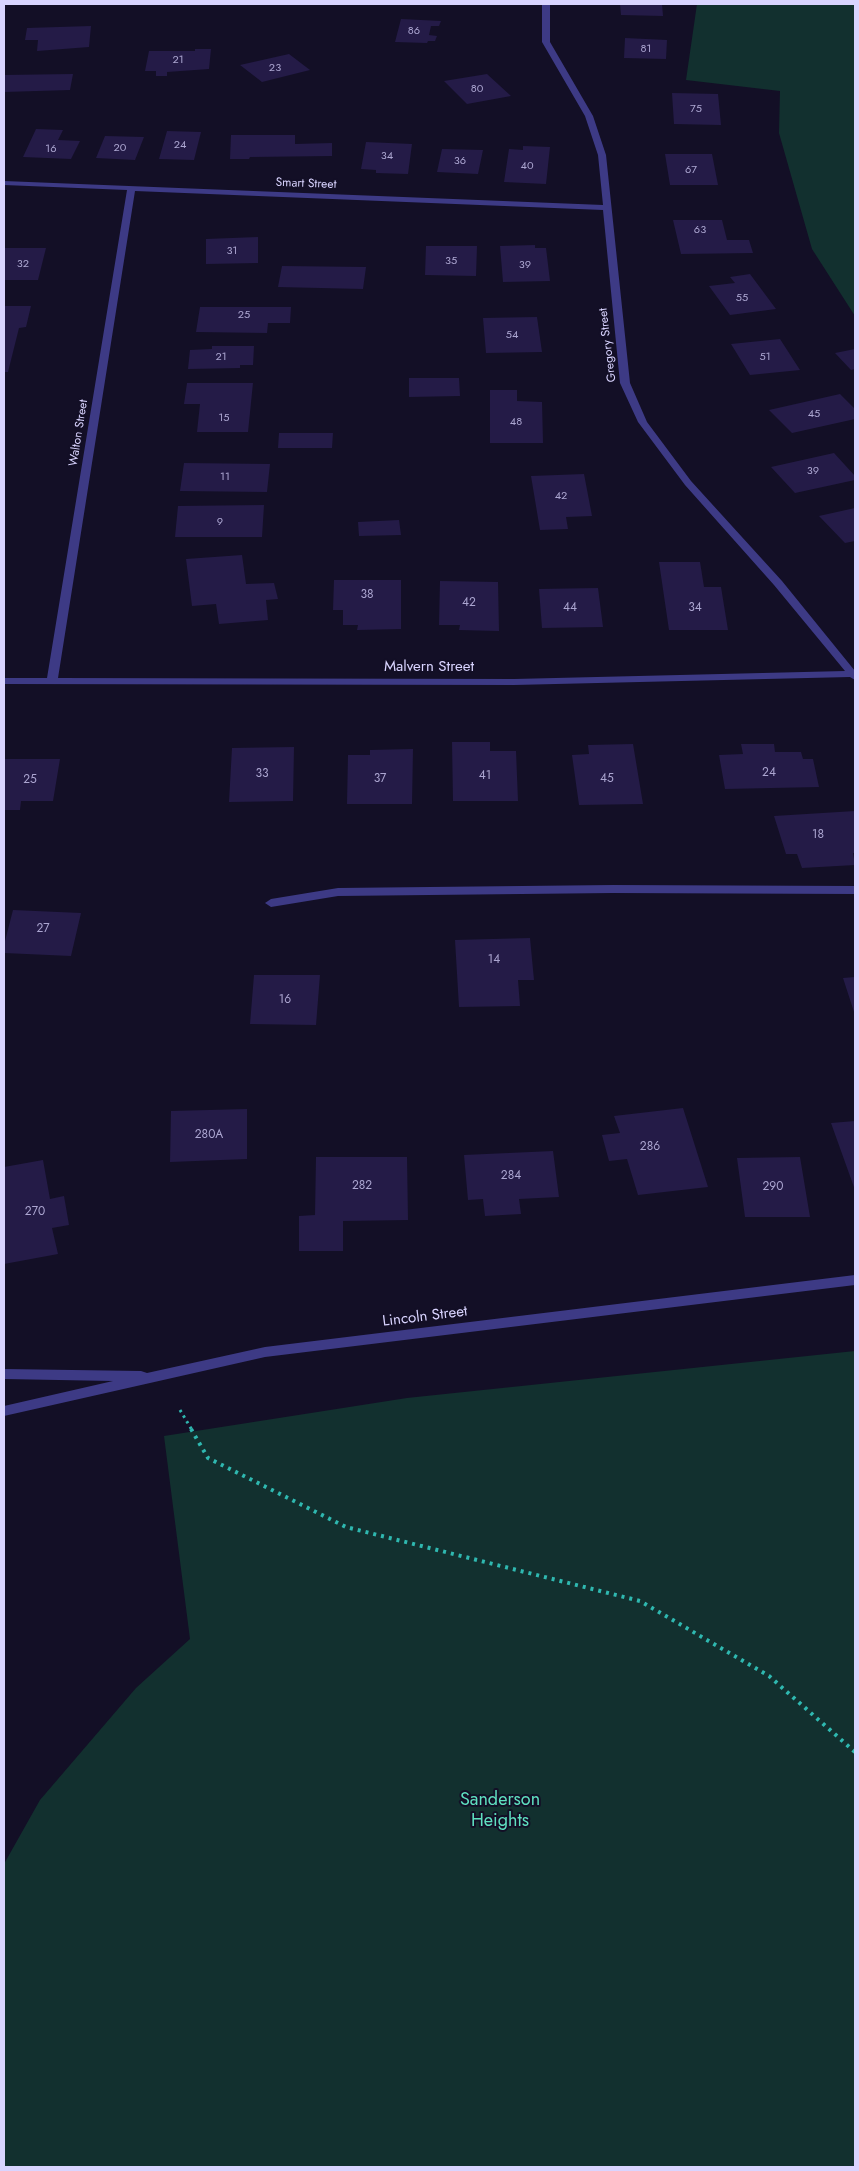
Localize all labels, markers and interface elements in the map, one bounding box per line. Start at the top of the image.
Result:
house number: 86 [408,24,420,38]
house number: 81 [641,42,651,56]
house number: 21 [172,53,184,67]
house number: 23 [269,61,281,75]
house number: 80 [471,82,483,96]
house number: 75 [690,102,702,116]
house number: 24 [174,138,186,152]
house number: 20 [114,141,126,155]
house number: 16 [45,142,57,156]
house number: 34 [381,149,393,163]
house number: 36 [454,154,466,168]
house number: 40 [520,159,534,173]
house number: 67 [685,163,697,177]
street label: Smart Street [275,176,337,192]
house number: 63 [694,223,706,237]
house number: 31 [227,244,237,258]
house number: 35 [445,254,457,268]
house number: 32 [17,257,29,271]
house number: 39 [519,258,531,272]
house number: 55 [736,291,748,305]
street label: Gregory Street [596,307,620,383]
house number: 25 [238,308,250,322]
house number: 54 [506,328,518,342]
house number: 21 [215,350,227,364]
house number: 51 [759,350,771,364]
street label: Walton Street [67,399,91,467]
house number: 45 [808,407,820,421]
house number: 15 [218,411,230,425]
house number: 48 [510,415,522,429]
house number: 39 [807,464,819,478]
house number: 11 [220,470,230,484]
house number: 42 [555,489,567,503]
house number: 9 [217,515,223,529]
house number: 38 [360,588,374,602]
house number: 42 [462,596,476,610]
house number: 44 [563,601,577,615]
house number: 34 [688,601,702,615]
street label: Malvern Street [384,658,474,676]
house number: 24 [762,766,776,780]
house number: 33 [255,767,269,781]
house number: 41 [479,769,491,783]
house number: 37 [374,772,386,786]
house number: 45 [600,772,614,786]
house number: 25 [23,773,37,787]
house number: 18 [812,828,824,842]
house number: 27 [36,922,50,936]
house number: 14 [488,953,500,967]
house number: 16 [279,993,291,1007]
house number: 280A [195,1128,223,1142]
house number: 286 [640,1140,660,1154]
house number: 284 [501,1169,521,1183]
house number: 282 [352,1179,372,1193]
house number: 290 [763,1180,783,1194]
house number: 270 [25,1205,45,1219]
street label: Lincoln Street [381,1303,469,1331]
park label: Sanderson Heights [460,1790,540,1832]

